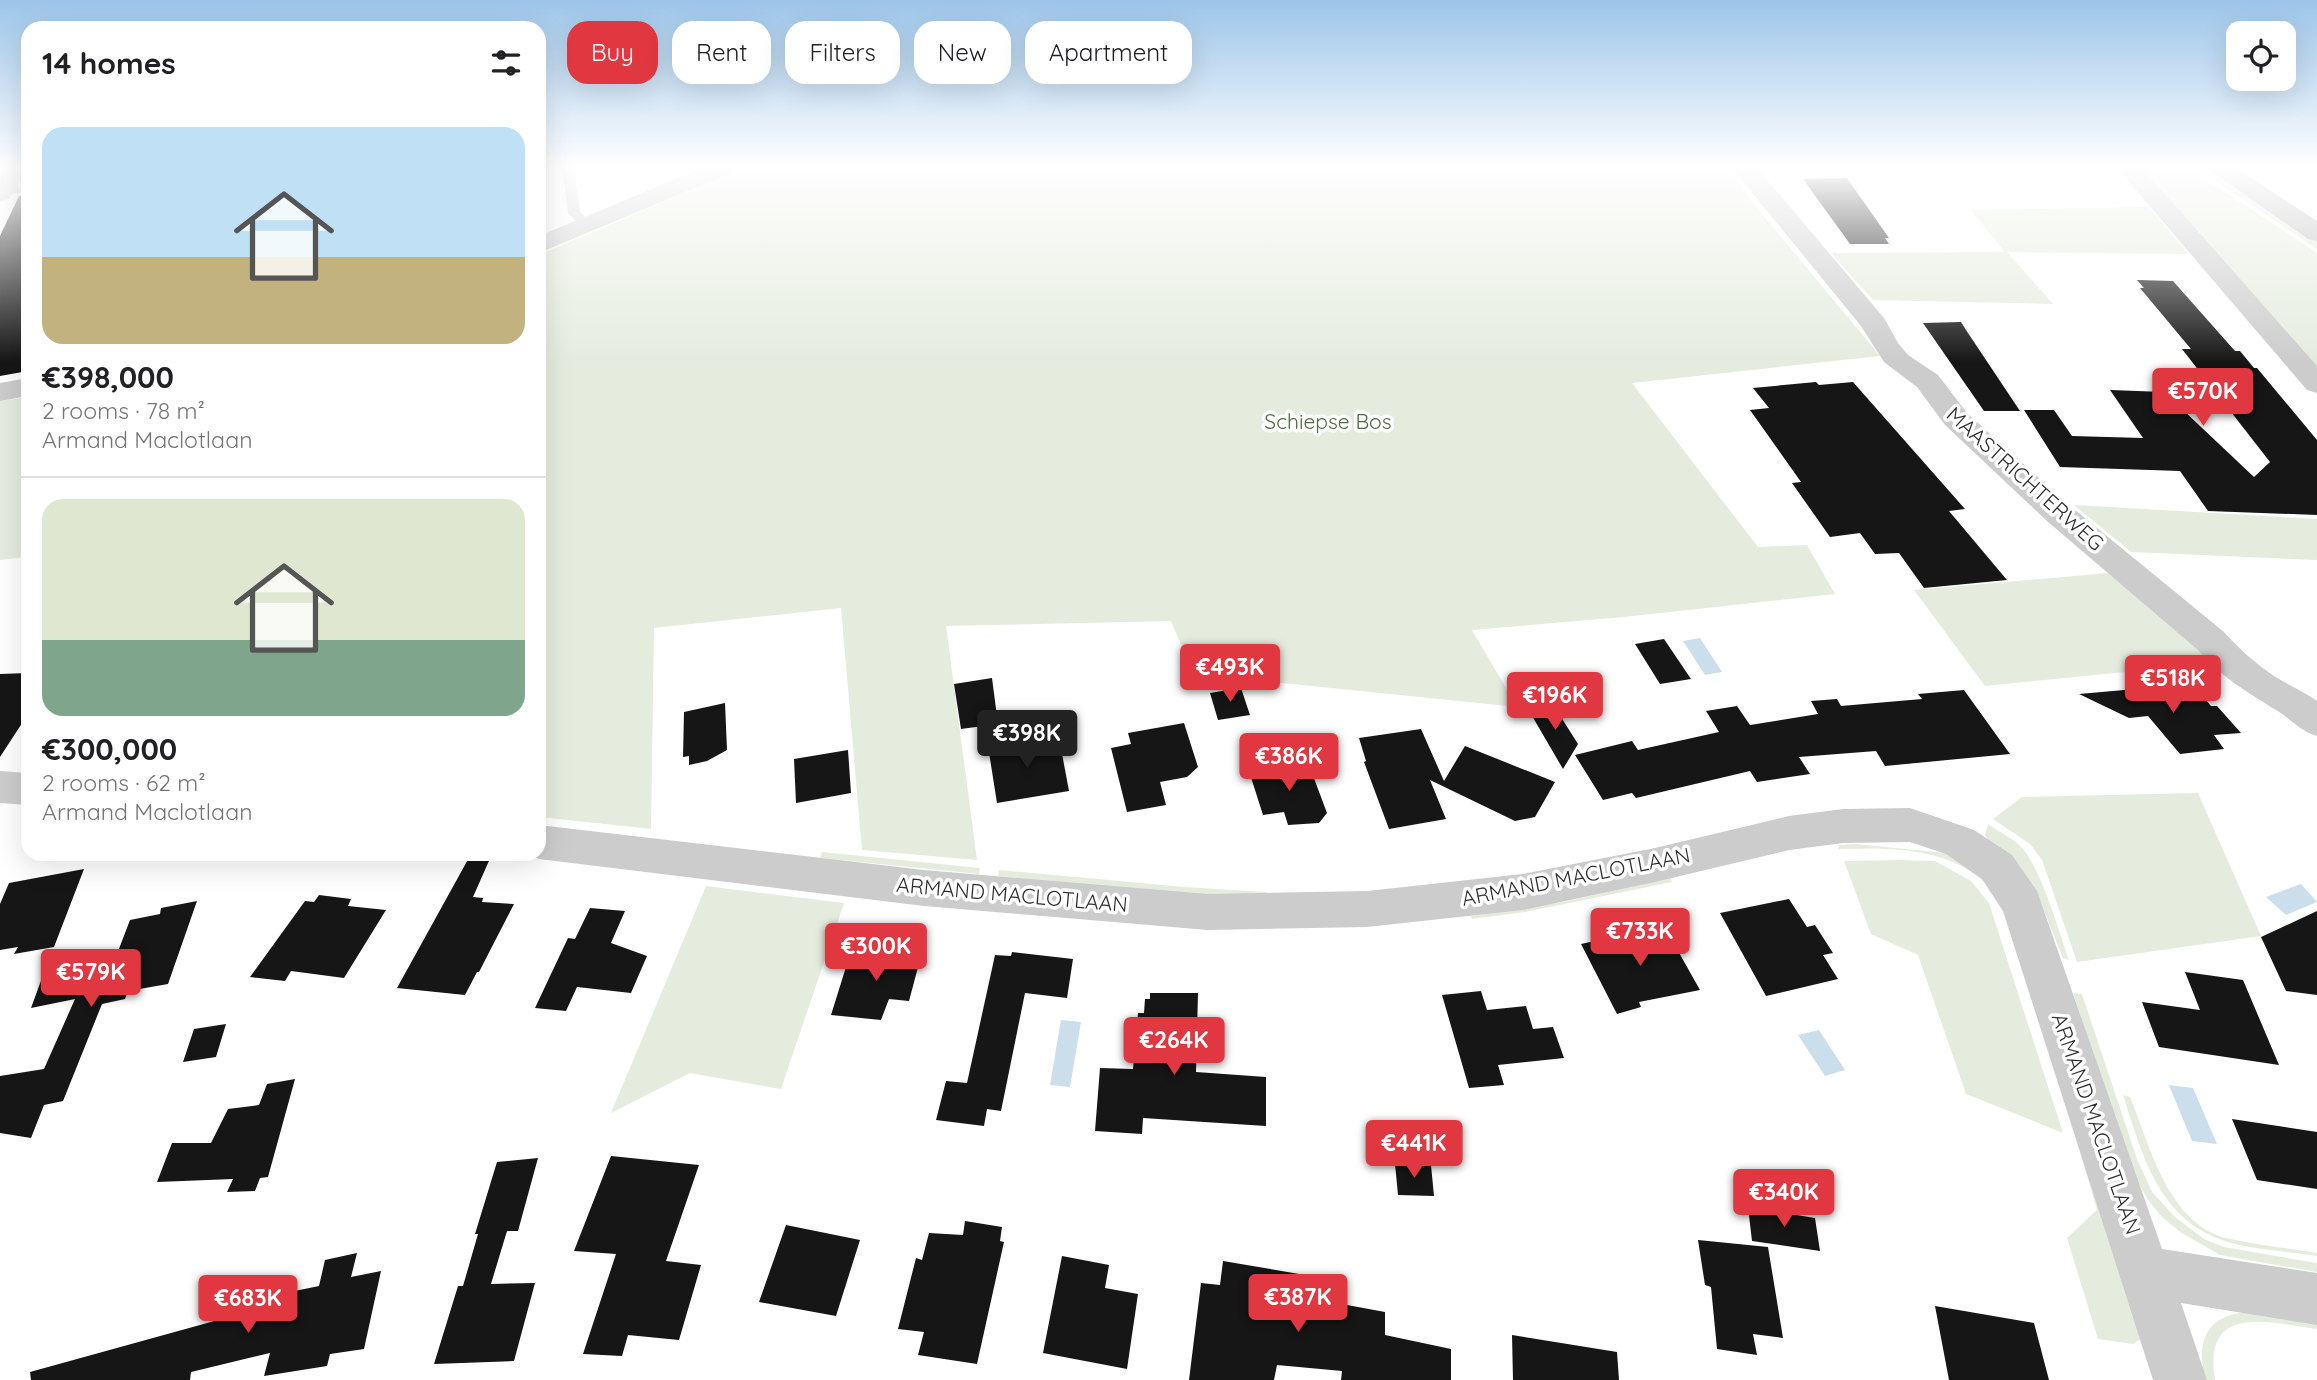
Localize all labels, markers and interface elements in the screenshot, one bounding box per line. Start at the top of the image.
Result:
chip: Buy [567,21,658,84]
chip: Rent [672,21,771,84]
chip: Filters [785,21,900,84]
chip: New [914,21,1011,84]
chip: Apartment [1025,21,1192,84]
map controls [2226,21,2296,91]
button: locate [2226,21,2296,91]
text: 14 homes [42,44,176,82]
icon: filters [487,44,525,82]
icon: home [221,173,347,299]
text: €398,000 [42,358,174,396]
pin: €570K [2154,368,2252,428]
text: €570K [2168,376,2238,405]
text: 2 rooms · 78 m² [42,396,205,425]
street label: MAASTRICHTERWEG [1942,401,2110,556]
park label: Schiepse Bos [1264,408,1392,434]
text: Armand Maclotlaan [42,425,252,454]
icon: home [221,545,347,671]
pin: €493K [1181,644,1279,704]
text: €493K [1196,652,1264,681]
pin: €518K [2124,656,2222,715]
text: €518K [2141,663,2205,692]
pin: €196K [1506,672,1604,732]
text: €196K [1523,680,1587,709]
pin: €398K [978,710,1076,770]
text: €398K [993,718,1061,747]
text: €300,000 [42,730,177,768]
pin: €386K [1240,734,1338,793]
text: €386K [1255,741,1323,770]
text: 2 rooms · 62 m² [42,768,206,797]
text: Armand Maclotlaan [42,797,252,826]
street label: ARMAND MACLOTLAAN [1459,841,1692,911]
street label: ARMAND MACLOTLAAN [895,871,1129,917]
pin: €733K [1591,908,1689,968]
text: €733K [1607,916,1673,945]
pin: €300K [827,923,925,983]
text: €300K [841,931,911,960]
pin: €579K [42,950,140,1009]
text: €579K [57,957,125,986]
street label: ARMAND MACLOTLAAN [2047,1010,2147,1238]
pin: €264K [1125,1018,1223,1077]
text: €264K [1140,1025,1208,1054]
pin: €441K [1365,1120,1463,1180]
text: €441K [1382,1128,1446,1157]
pin: €340K [1735,1170,1833,1229]
text: €340K [1749,1177,1819,1206]
pin: €387K [1249,1274,1347,1334]
pin: €683K [199,1276,297,1335]
text: €387K [1264,1282,1332,1311]
text: €683K [214,1283,282,1312]

